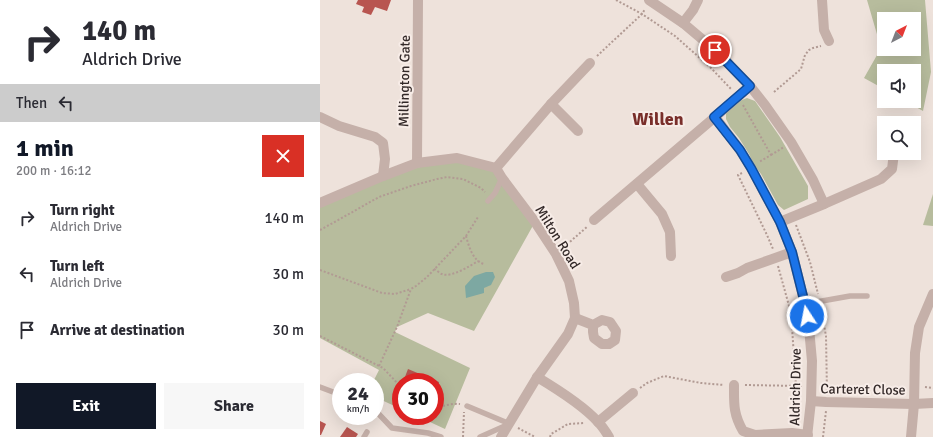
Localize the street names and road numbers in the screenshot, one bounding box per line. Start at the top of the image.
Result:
street label: Millington Gate [395,35,414,127]
street label: Milton Road [531,202,584,272]
street label: Aldrich Drive [786,348,805,426]
street label: Carteret Close [820,380,906,399]

